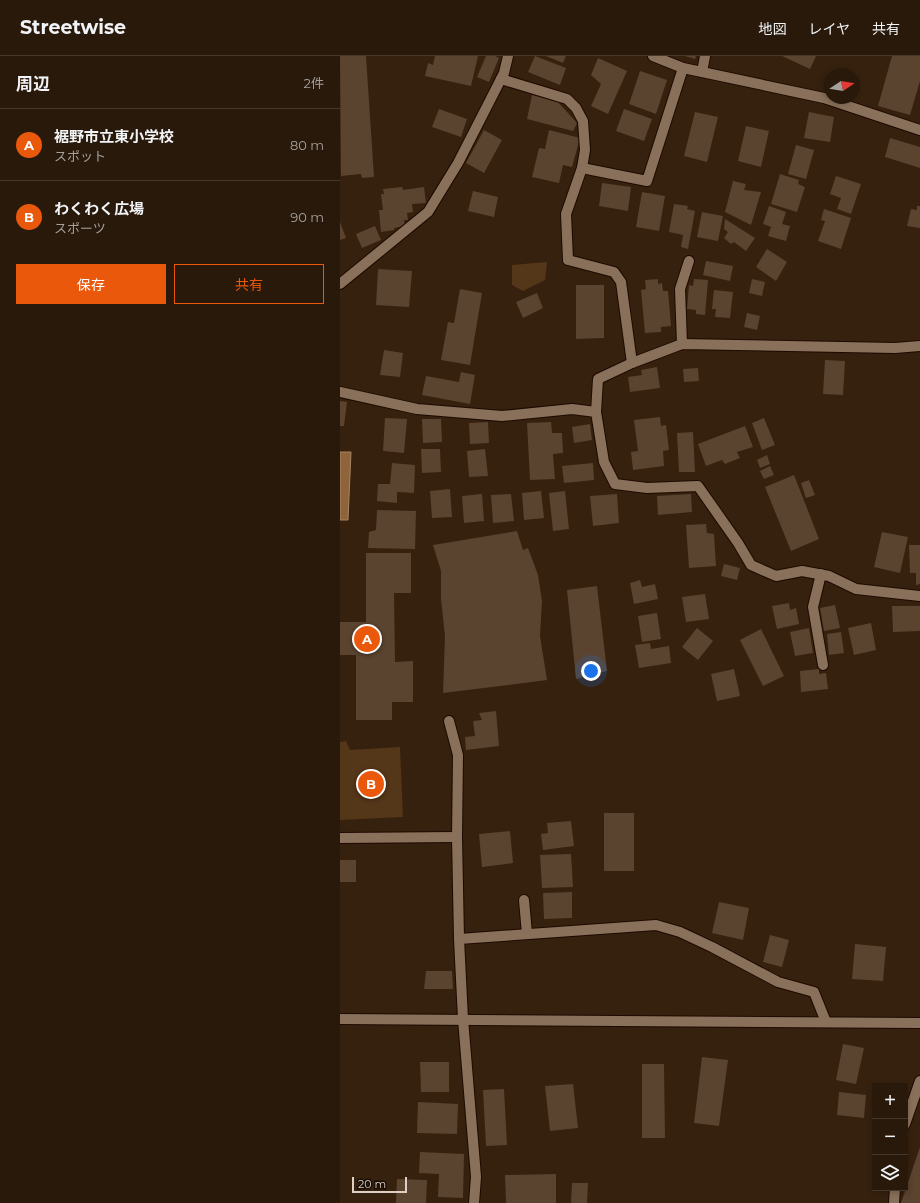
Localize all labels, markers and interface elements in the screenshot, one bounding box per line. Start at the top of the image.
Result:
text: Streetwise [20,16,126,39]
text: 地図 [758,20,786,38]
text: レイヤ [808,20,850,38]
text: 共有 [872,20,900,38]
north arrow [824,68,860,104]
text: 周辺 [16,74,50,94]
text: 2件 [304,75,324,91]
text: 裾野市立東小学校 [54,127,174,146]
text: A [24,137,34,153]
text: 80 m [290,137,324,153]
text: スポット [54,148,106,164]
text: わくわく広場 [54,199,144,218]
text: B [24,209,34,225]
text: 90 m [290,209,324,225]
text: スポーツ [54,220,106,236]
button: 保存 [16,264,166,304]
button: 共有 [174,264,324,304]
pin: A [354,624,380,654]
your location [581,661,601,681]
pin: B [358,769,384,799]
map controls [872,1083,908,1191]
button: + [872,1083,908,1119]
button: − [872,1119,908,1155]
button: layers [872,1155,908,1191]
scale bar [352,1175,407,1194]
text: 20 m [358,1177,386,1191]

